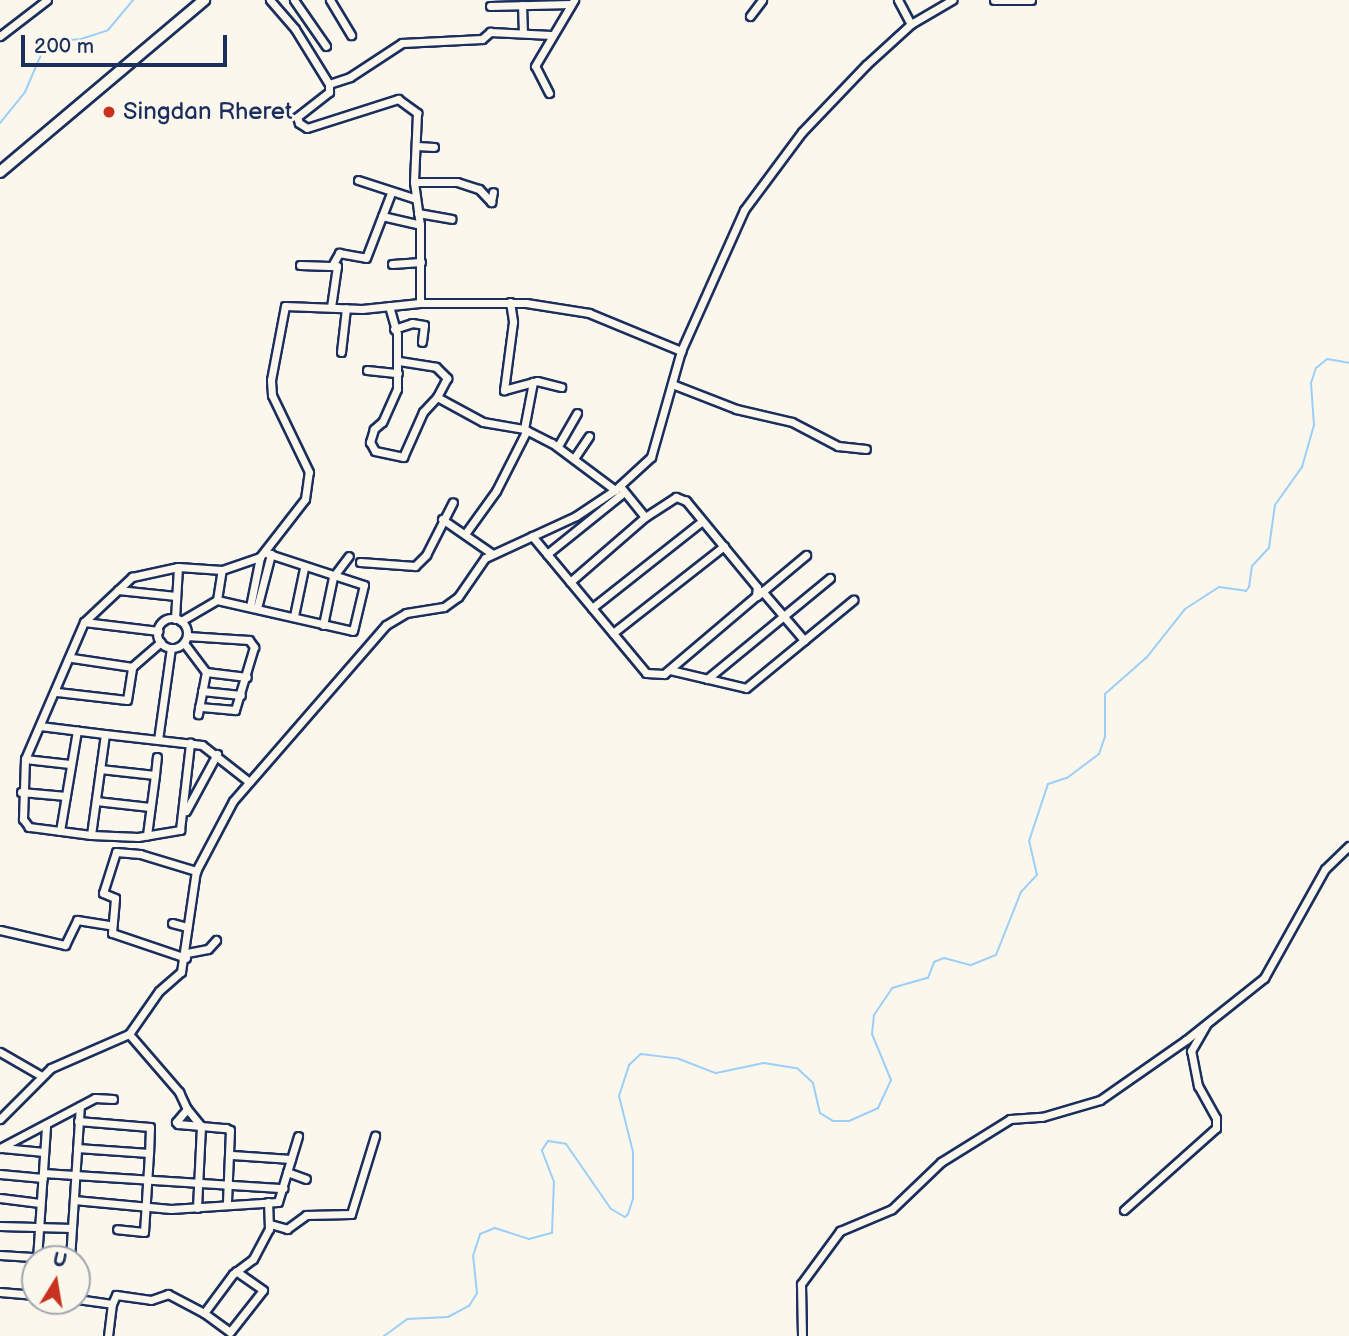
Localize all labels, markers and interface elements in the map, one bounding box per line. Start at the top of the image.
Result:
scale bar [24,21,231,65]
text: 200 m [34,34,94,59]
place label: Singdan Rheret [123,98,292,126]
marker: Singdan Rheret [101,104,117,120]
north arrow [21,1245,91,1315]
text: U [51,1248,69,1273]

